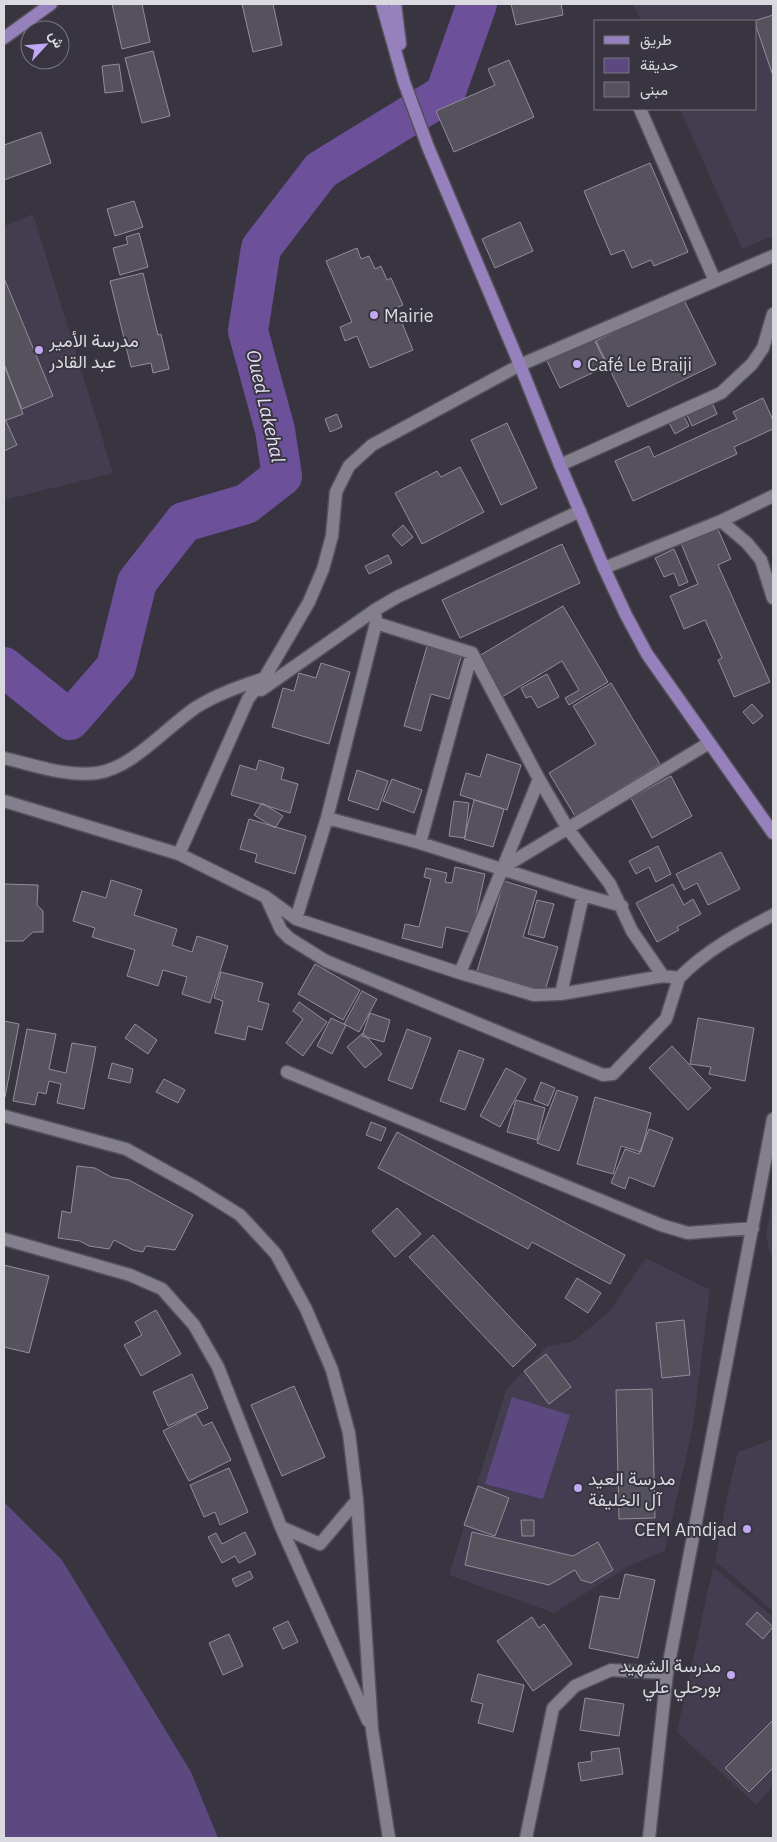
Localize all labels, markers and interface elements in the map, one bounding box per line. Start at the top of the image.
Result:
north arrow [20,20,70,70]
legend [594,20,757,110]
text: ش [45,28,69,51]
text: طريق [640,30,672,50]
text: حديقة [640,55,678,74]
text: مبنى [640,80,668,100]
place label: Mairie [384,304,434,327]
marker: Mairie [368,309,380,321]
place label: مدرسة الأمير عبد القادر [48,329,139,373]
marker: مدرسة الأمير عبد القادر [33,344,45,356]
water label: Oued Lakehal [241,347,291,465]
place label: Café Le Braiji [587,353,692,376]
marker: Café Le Braiji [571,358,583,370]
place label: مدرسة العيد آل الخليفة [588,1467,675,1511]
marker: مدرسة العيد آل الخليفة [572,1482,584,1494]
place label: CEM Amdjad [634,1518,737,1541]
marker: CEM Amdjad [741,1523,753,1535]
place label: مدرسة الشهيد بورحلي علي [620,1654,721,1702]
marker: مدرسة الشهيد بورحلي علي [725,1669,737,1681]

